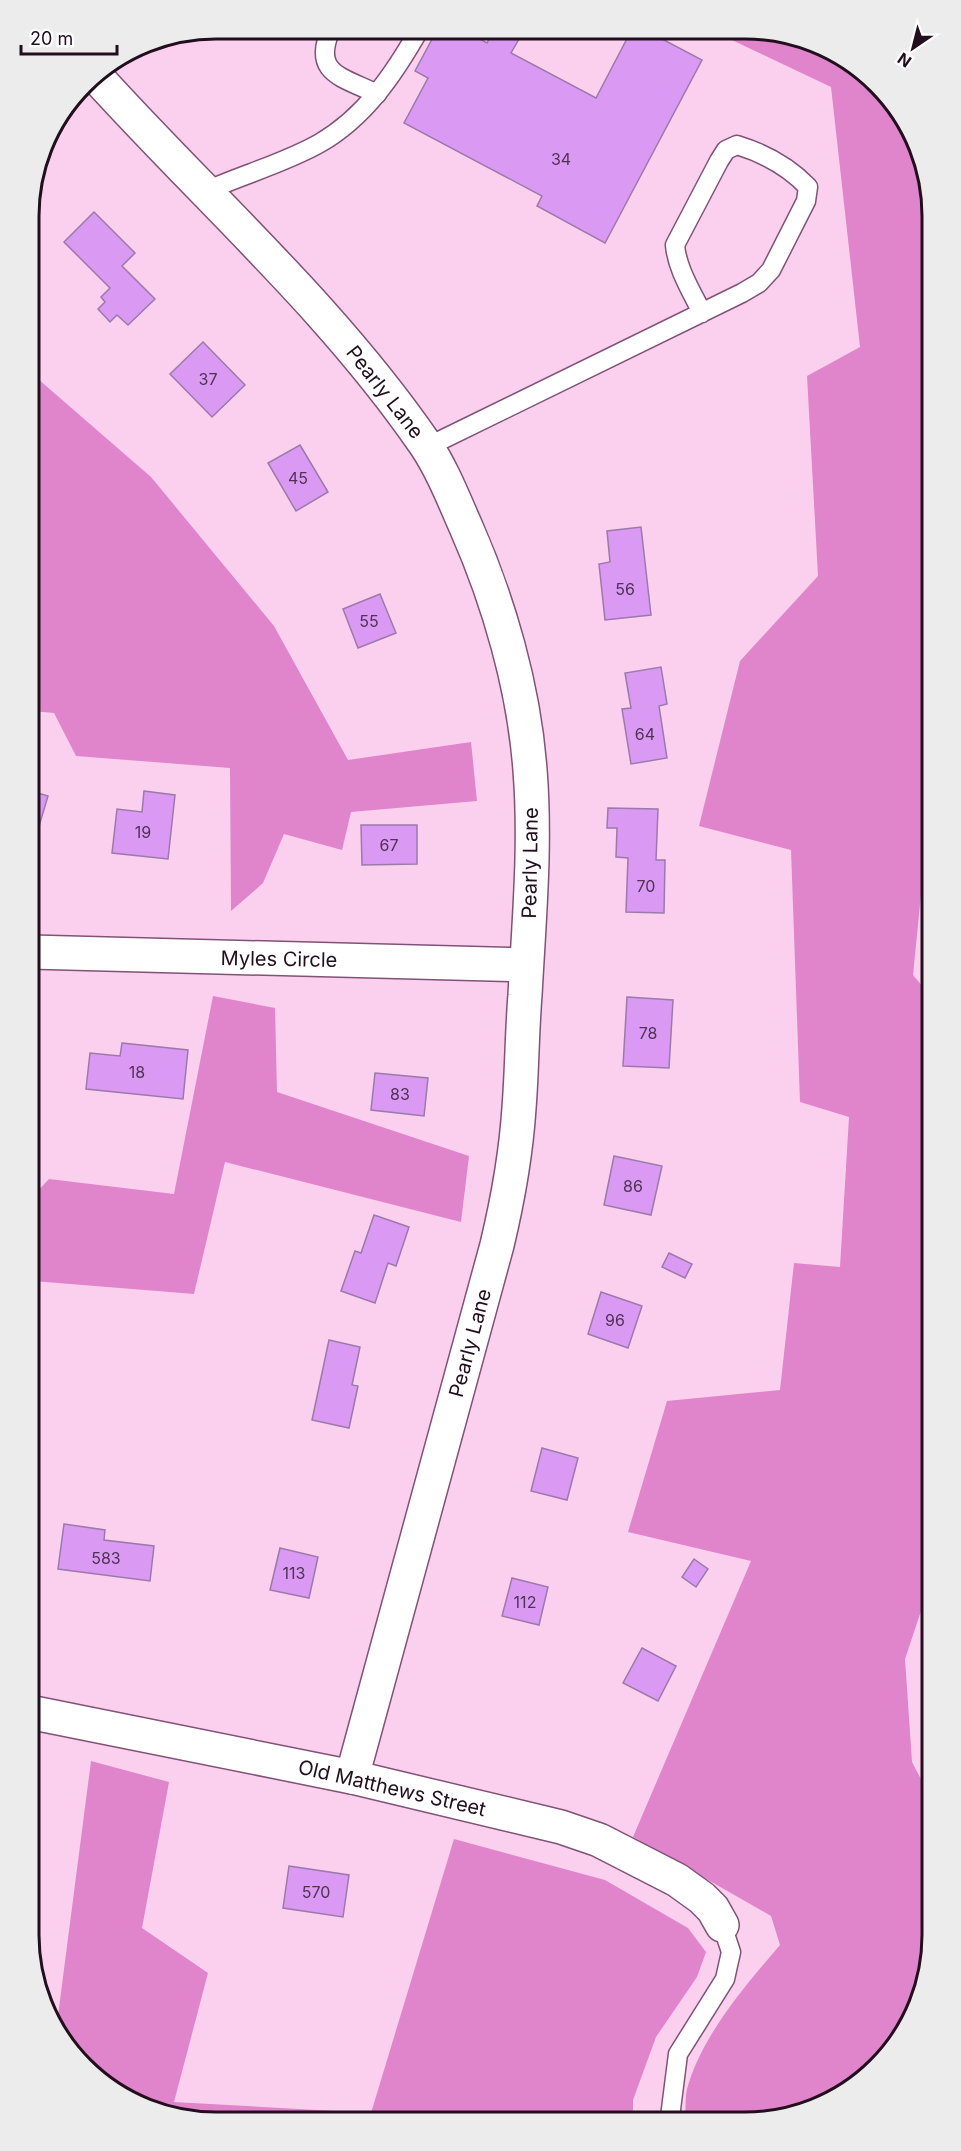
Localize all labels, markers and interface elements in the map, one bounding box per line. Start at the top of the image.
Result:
scale bar [21,18,117,56]
north arrow [883,18,943,78]
text: 20 m [30,28,73,49]
text: N [894,49,915,72]
house number: 34 [551,149,571,169]
street label: Pearly Lane [341,341,429,443]
house number: 37 [199,369,217,389]
house number: 45 [288,468,308,488]
house number: 56 [615,579,635,599]
house number: 55 [359,611,379,631]
house number: 64 [635,724,655,744]
street label: Pearly Lane [517,807,543,919]
house number: 19 [135,822,151,842]
house number: 67 [380,835,398,855]
house number: 70 [637,876,655,896]
street label: Myles Circle [220,946,338,972]
house number: 78 [639,1023,657,1043]
house number: 18 [129,1062,145,1082]
house number: 83 [390,1084,410,1104]
house number: 86 [623,1176,643,1196]
street label: Pearly Lane [444,1286,496,1400]
house number: 96 [605,1310,625,1330]
house number: 583 [91,1548,121,1568]
house number: 113 [283,1563,305,1583]
house number: 112 [514,1592,536,1612]
street label: Old Matthews Street [296,1755,489,1821]
house number: 570 [302,1882,330,1902]

